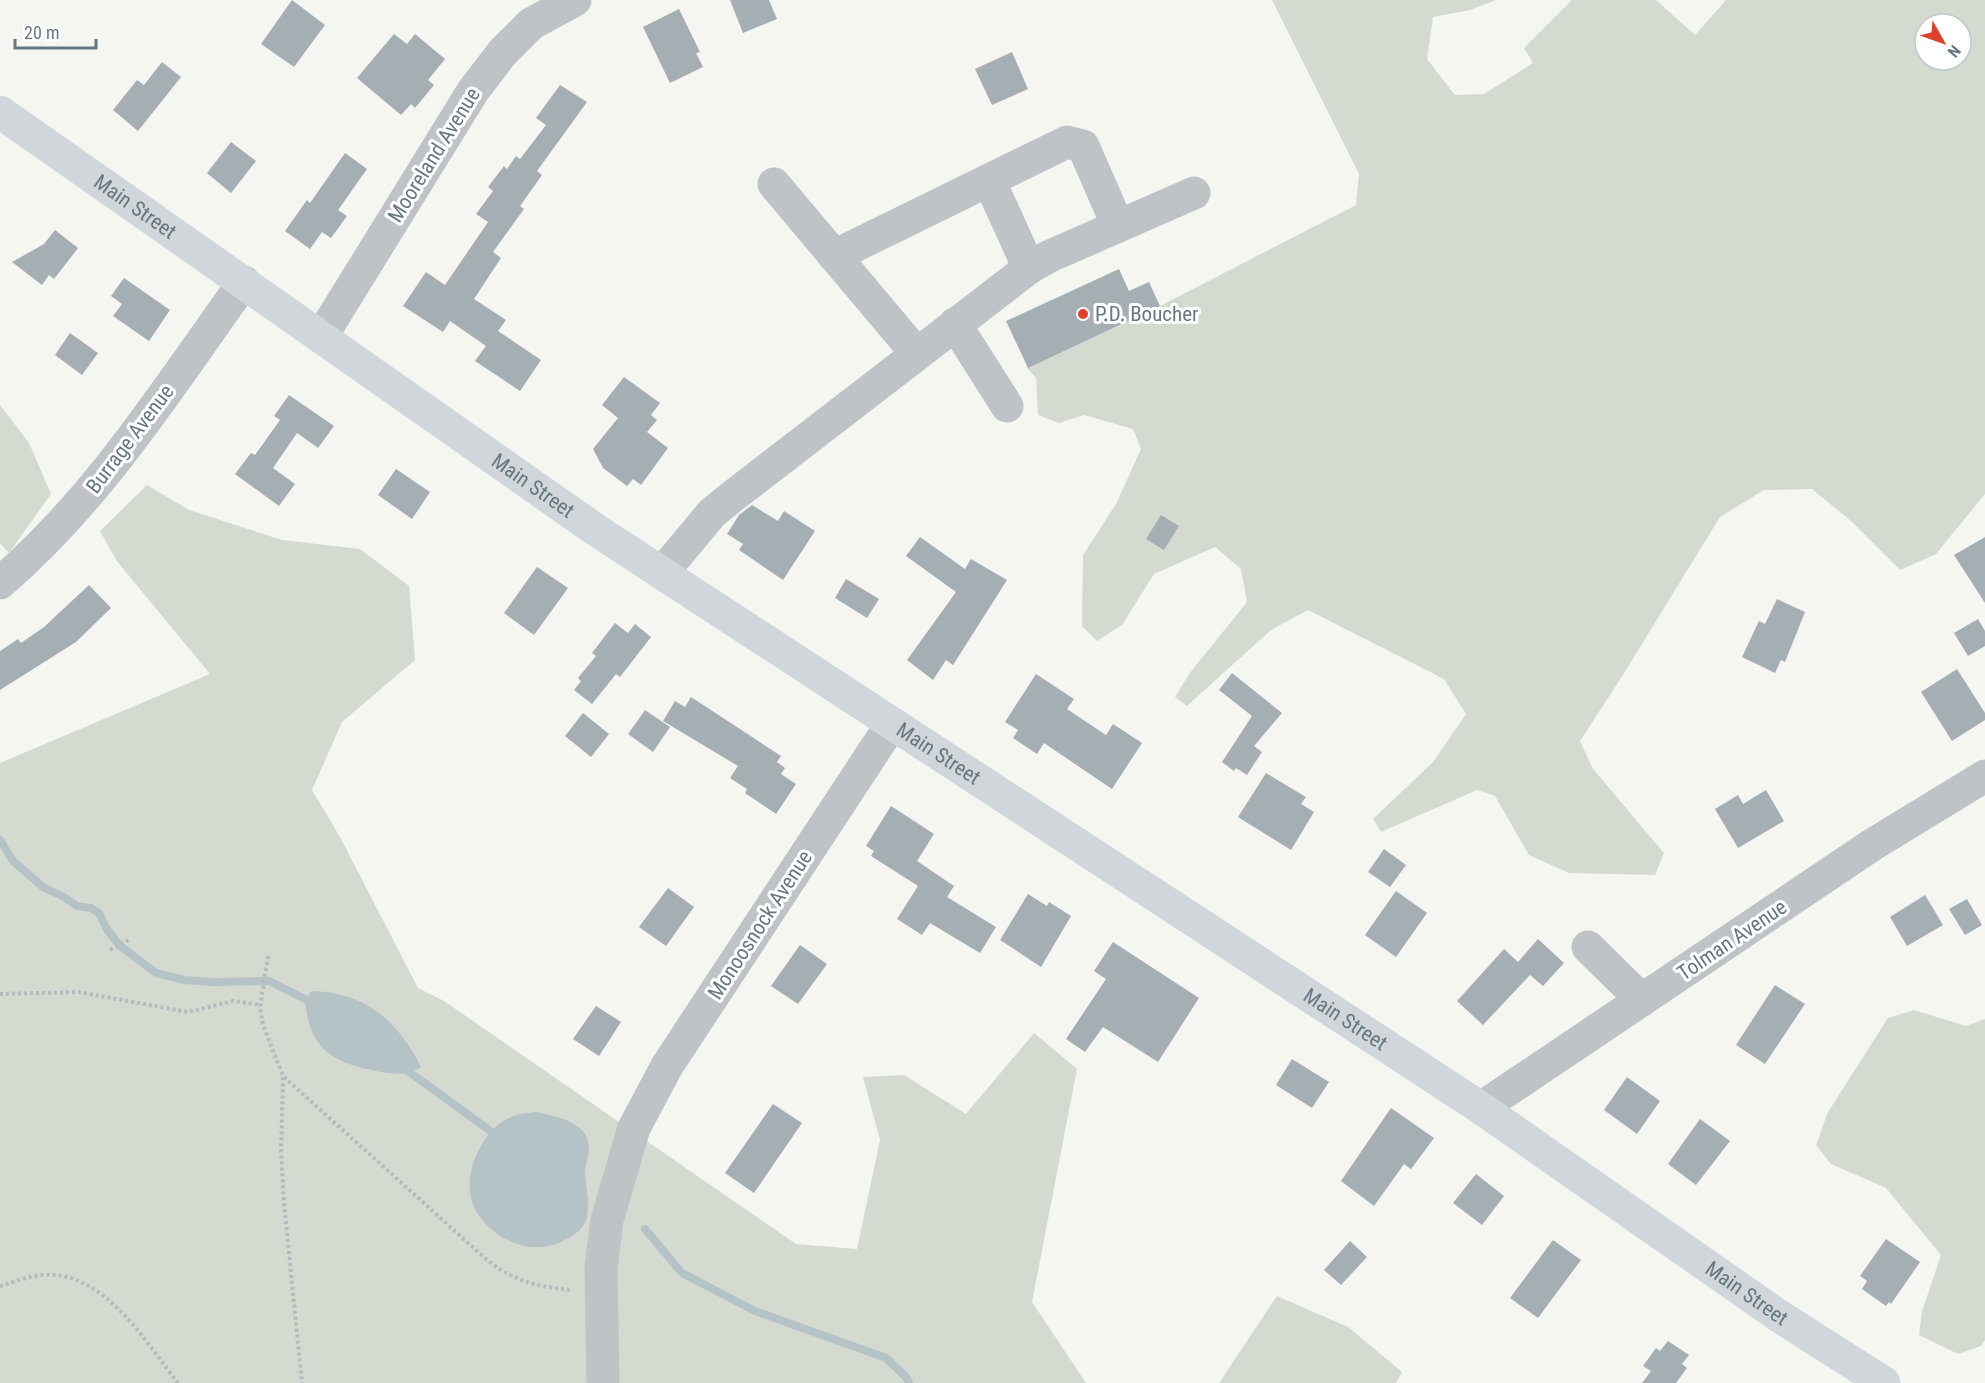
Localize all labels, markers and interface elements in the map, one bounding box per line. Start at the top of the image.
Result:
scale bar [15,12,96,50]
north arrow [1913,12,1973,72]
text: 20 m [24,22,59,43]
text: N [1944,41,1965,61]
street label: Mooreland Avenue [383,83,485,227]
street label: Main Street [89,170,181,244]
place label: P.D. Boucher [1095,302,1198,326]
marker: P.D. Boucher [1076,307,1090,321]
street label: Burrage Avenue [81,380,179,498]
street label: Main Street [487,449,579,523]
street label: Main Street [892,718,985,790]
street label: Monoosnock Avenue [703,846,817,1004]
street label: Tolman Avenue [1673,895,1791,985]
street label: Main Street [1299,983,1392,1055]
street label: Main Street [1701,1256,1792,1330]

